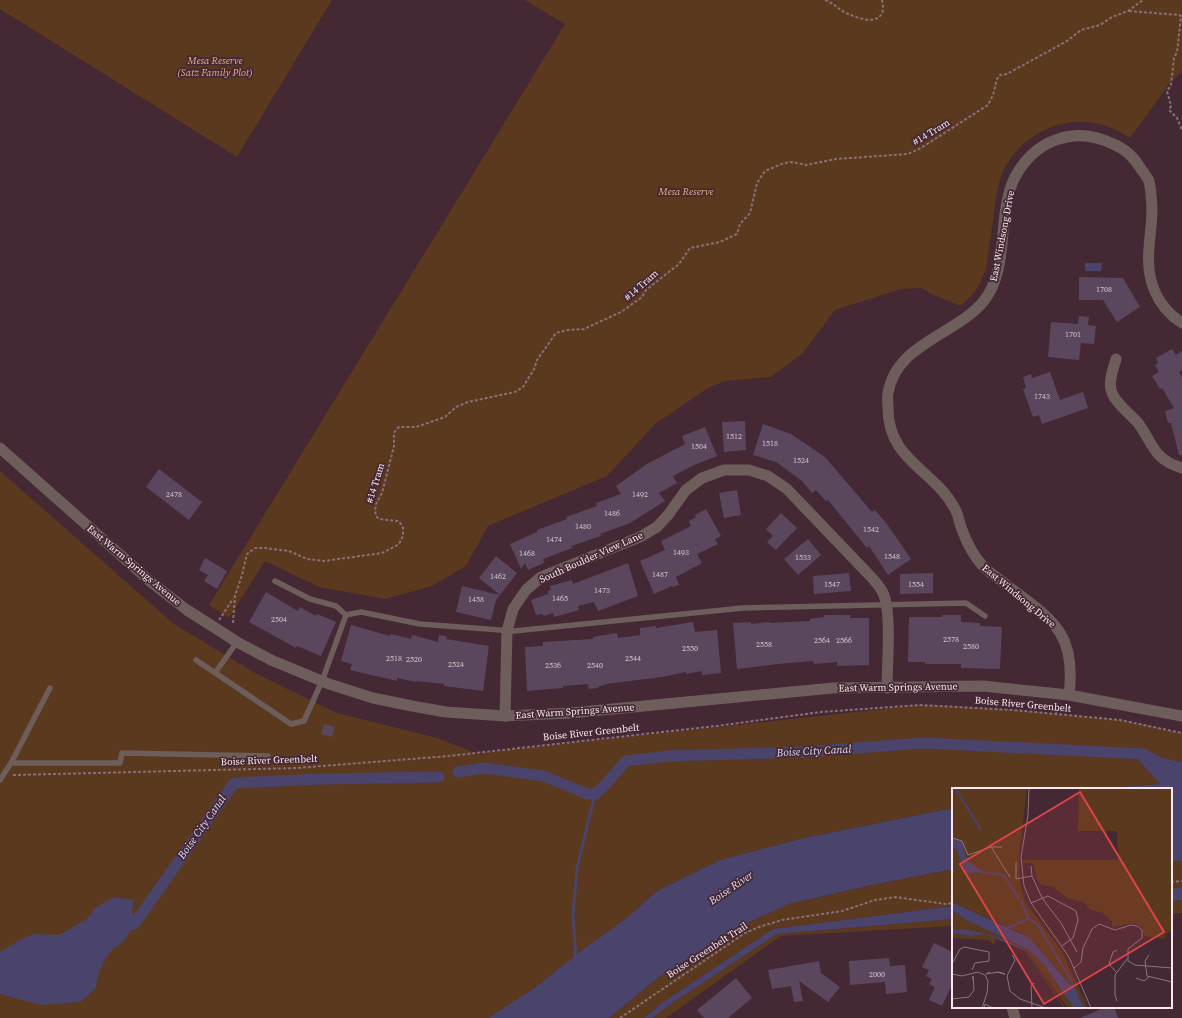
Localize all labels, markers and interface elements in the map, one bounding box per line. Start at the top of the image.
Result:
park label: Mesa Reserve (Satz Family Plot) [177,54,253,79]
street label: #14 Tram [910,116,952,148]
park label: Mesa Reserve [657,185,714,198]
street label: East Windsong Drive [987,189,1017,283]
street label: #14 Tram [621,267,661,303]
house number: 1708 [1096,284,1112,295]
house number: 1701 [1065,329,1081,340]
house number: 1743 [1034,391,1050,402]
house number: 1512 [726,431,742,442]
house number: 1518 [762,438,778,449]
house number: 1504 [691,441,707,452]
house number: 1524 [793,455,809,466]
street label: #14 Tram [363,461,387,505]
house number: 2478 [166,489,182,500]
house number: 1492 [632,489,648,500]
house number: 1486 [604,508,620,519]
house number: 1480 [575,521,591,532]
street label: East Warm Springs Avenue [84,522,184,608]
house number: 1542 [863,524,879,535]
street label: South Boulder View Lane [537,528,645,586]
house number: 1474 [546,534,562,545]
house number: 1493 [673,547,689,558]
house number: 1468 [519,548,535,559]
house number: 1548 [884,551,900,562]
house number: 1533 [795,552,811,563]
street label: East Windsong Drive [979,561,1059,631]
house number: 1487 [652,569,668,580]
house number: 1462 [490,571,506,582]
house number: 1547 [824,579,840,590]
house number: 1554 [908,579,924,590]
house number: 1473 [594,585,610,596]
house number: 1465 [552,593,568,604]
house number: 1458 [468,594,484,605]
house number: 2504 [271,614,287,625]
house number: 2578 [943,634,959,645]
house number: 2564 [814,635,830,646]
house number: 2566 [836,635,852,646]
house number: 2558 [756,639,772,650]
house number: 2580 [963,641,979,652]
house number: 2550 [682,643,698,654]
house number: 2518 [386,653,402,664]
house number: 2544 [625,653,641,664]
house number: 2520 [406,654,422,665]
house number: 2524 [448,659,464,670]
house number: 2536 [545,660,561,671]
house number: 2540 [587,660,603,671]
street label: East Warm Springs Avenue [838,679,958,695]
street label: Boise River Greenbelt [974,693,1072,715]
street label: East Warm Springs Avenue [515,700,635,722]
street label: Boise River Greenbelt [542,720,640,744]
water label: Boise City Canal [775,742,853,761]
street label: Boise River Greenbelt [221,752,318,768]
inset map [952,788,1172,1008]
water label: Boise City Canal [174,791,230,863]
water label: Boise River [705,867,757,909]
street label: Boise Greenbelt Trail [664,919,750,981]
house number: 2000 [869,969,885,980]

